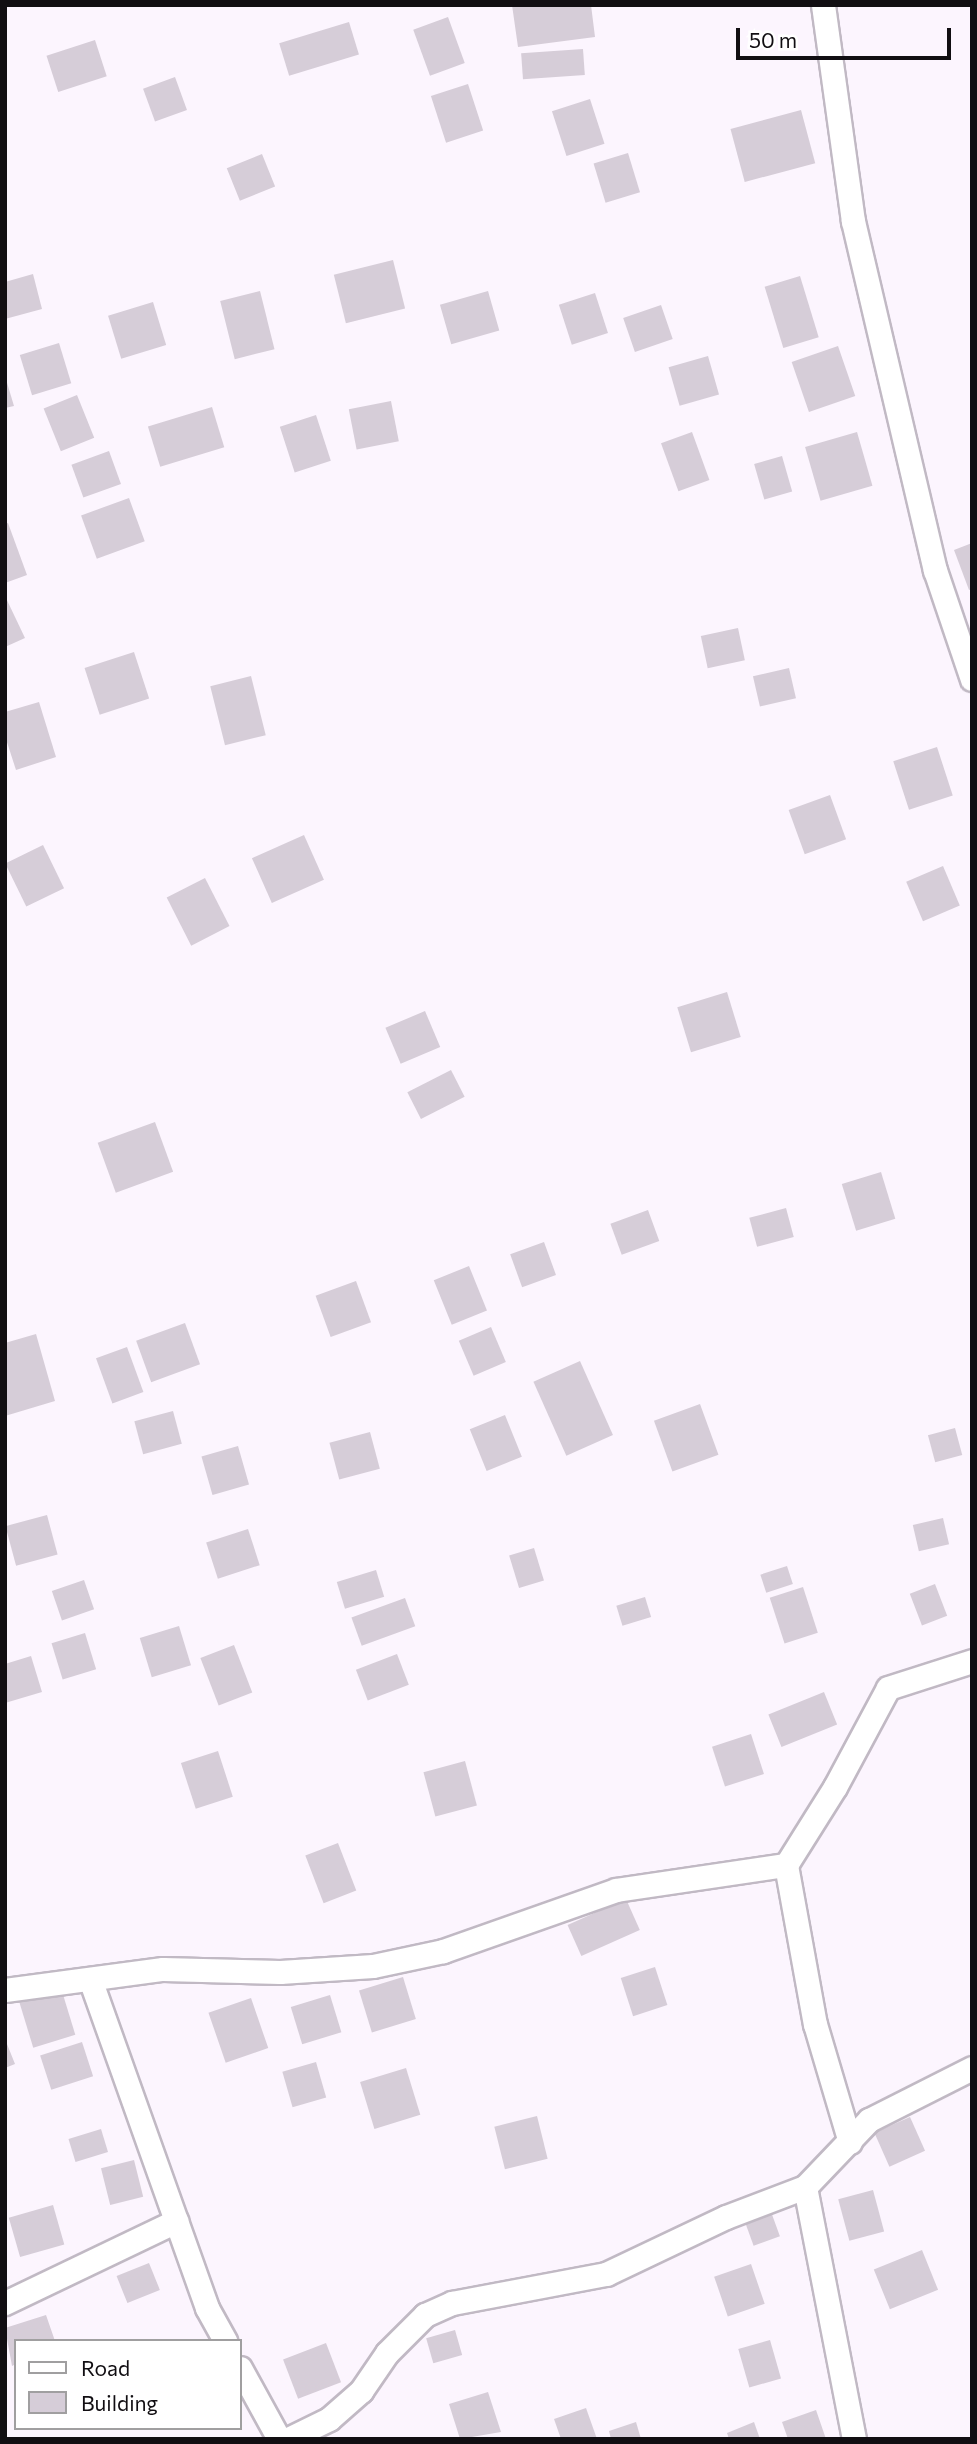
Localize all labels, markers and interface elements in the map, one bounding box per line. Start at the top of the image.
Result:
scale bar [739,14,954,58]
text: 50 m [749,27,797,52]
legend [14,2339,242,2430]
text: Road [81,2355,130,2380]
text: Building [81,2390,158,2415]

